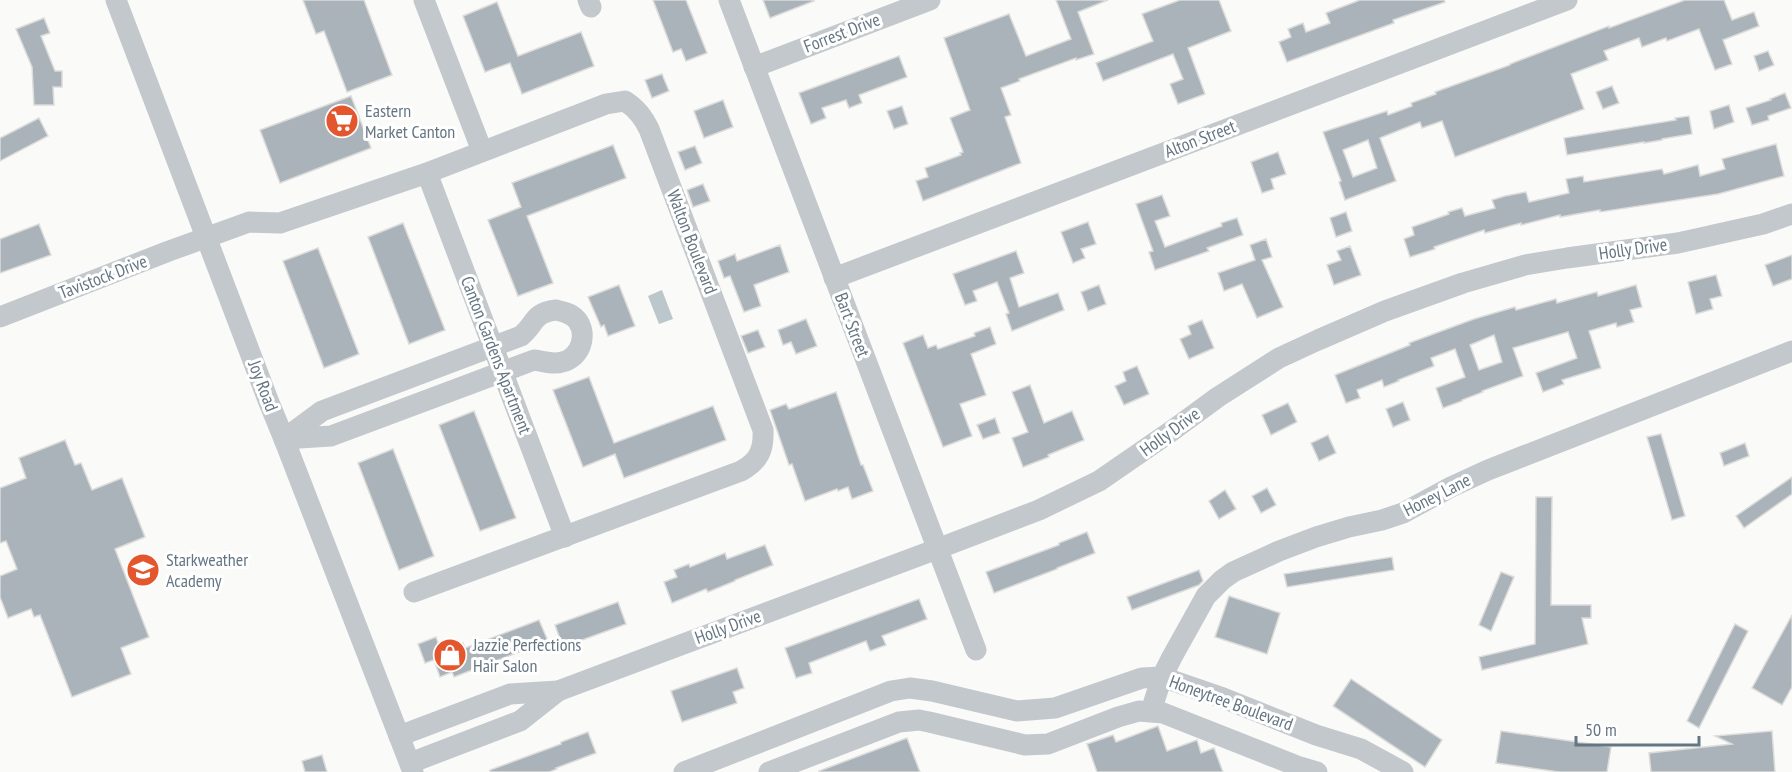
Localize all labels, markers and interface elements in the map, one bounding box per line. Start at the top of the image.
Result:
street label: Forrest Drive [800,7,883,58]
place label: Eastern Market Canton [365,99,455,143]
supermarket icon: Eastern Market Canton [324,103,360,139]
street label: Alton Street [1161,114,1239,163]
street label: Walton Boulevard [662,187,723,297]
street label: Holly Drive [1597,232,1668,265]
street label: Tavistock Drive [55,249,150,304]
street label: Canton Gardens Apartment [456,273,537,437]
street label: Bart Street [830,289,875,360]
street label: Joy Road [243,356,284,415]
street label: Holly Drive [1135,402,1204,461]
street label: Honey Lane [1399,468,1474,521]
place label: Starkweather Academy [166,548,248,592]
school or university icon: Starkweather Academy [125,552,161,588]
street label: Holly Drive [692,604,764,649]
place label: Jazzie Perfections Hair Salon [472,633,581,677]
shop icon: Jazzie Perfections Hair Salon [432,637,468,673]
street label: Honeytree Boulevard [1166,670,1296,736]
scale bar [1576,709,1699,747]
text: 50 m [1585,718,1617,741]

